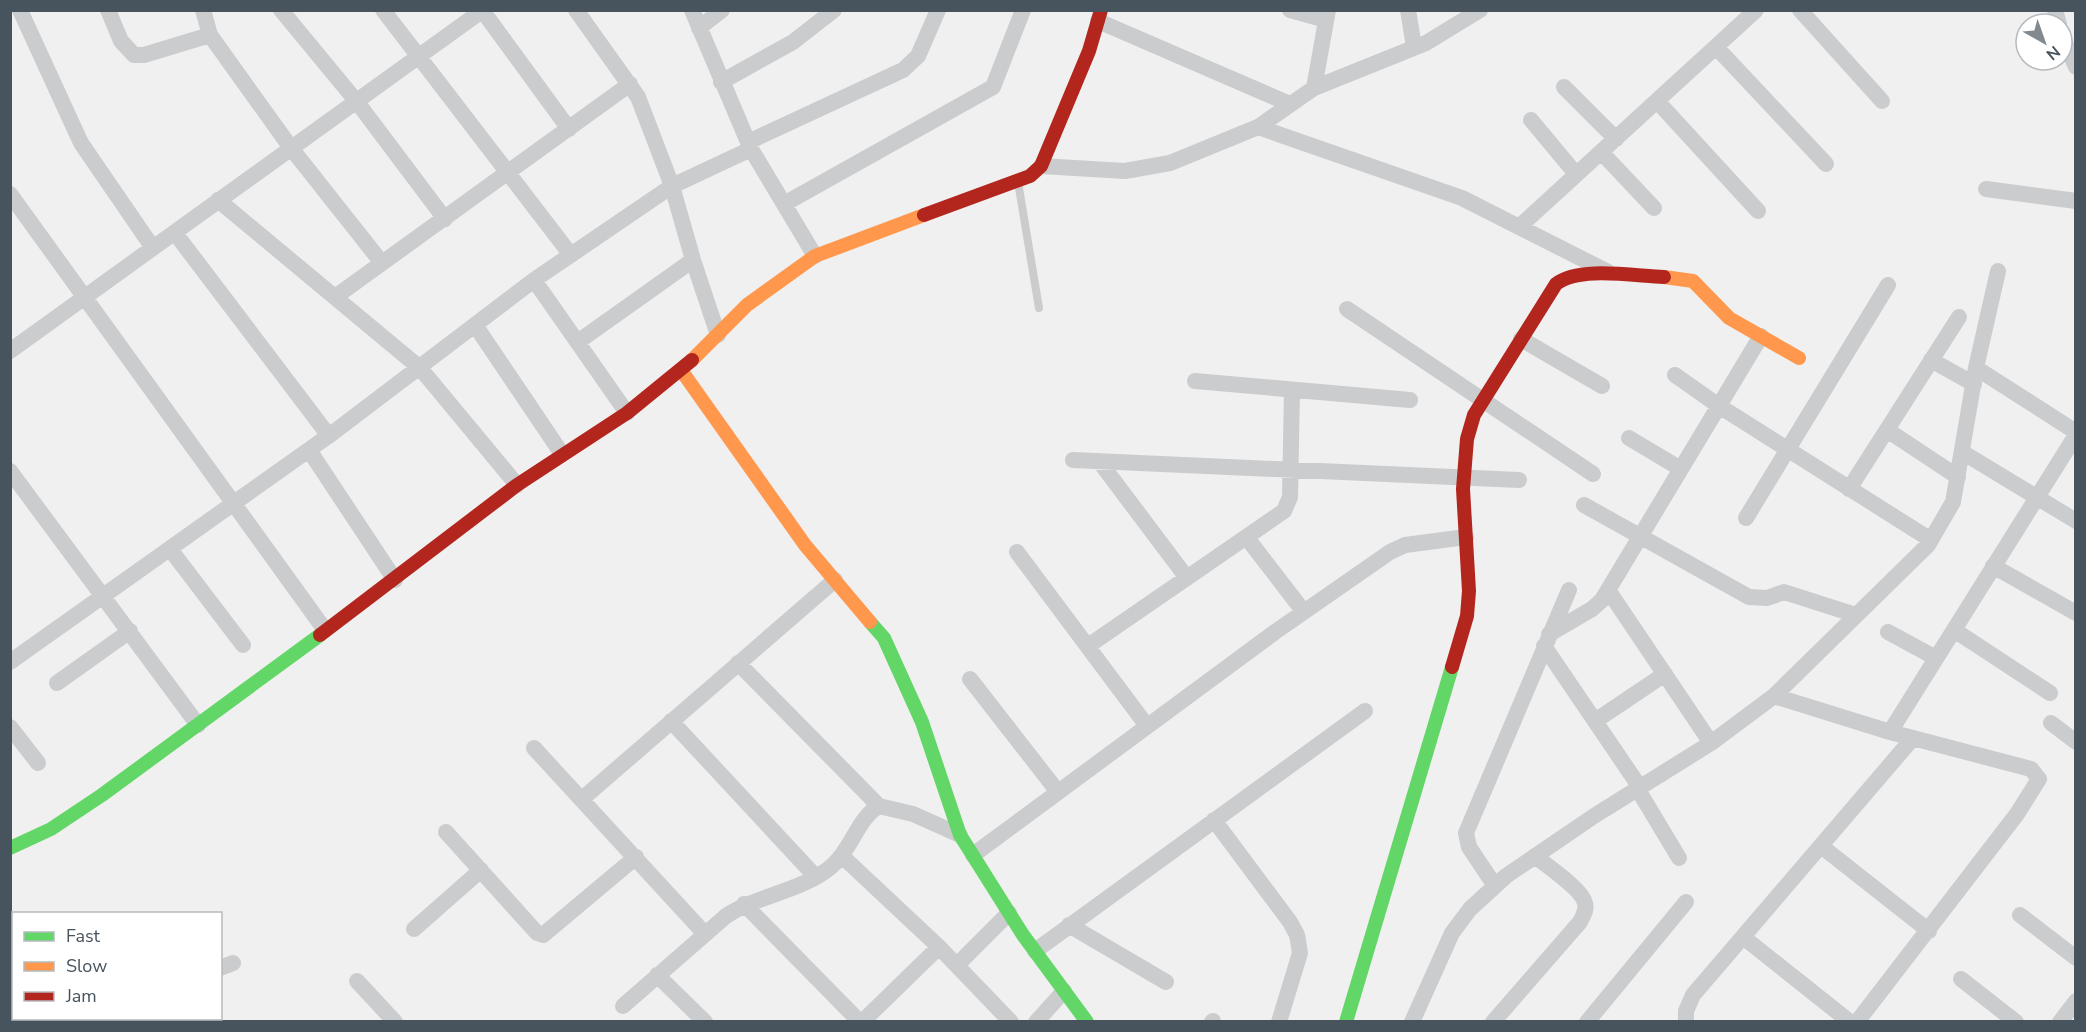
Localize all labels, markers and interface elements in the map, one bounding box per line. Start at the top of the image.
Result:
north arrow [2014,12,2074,72]
text: N [2041,40,2065,65]
legend [12,912,222,1020]
text: Fast [66,924,101,948]
text: Slow [66,954,107,978]
text: Jam [65,984,97,1008]

